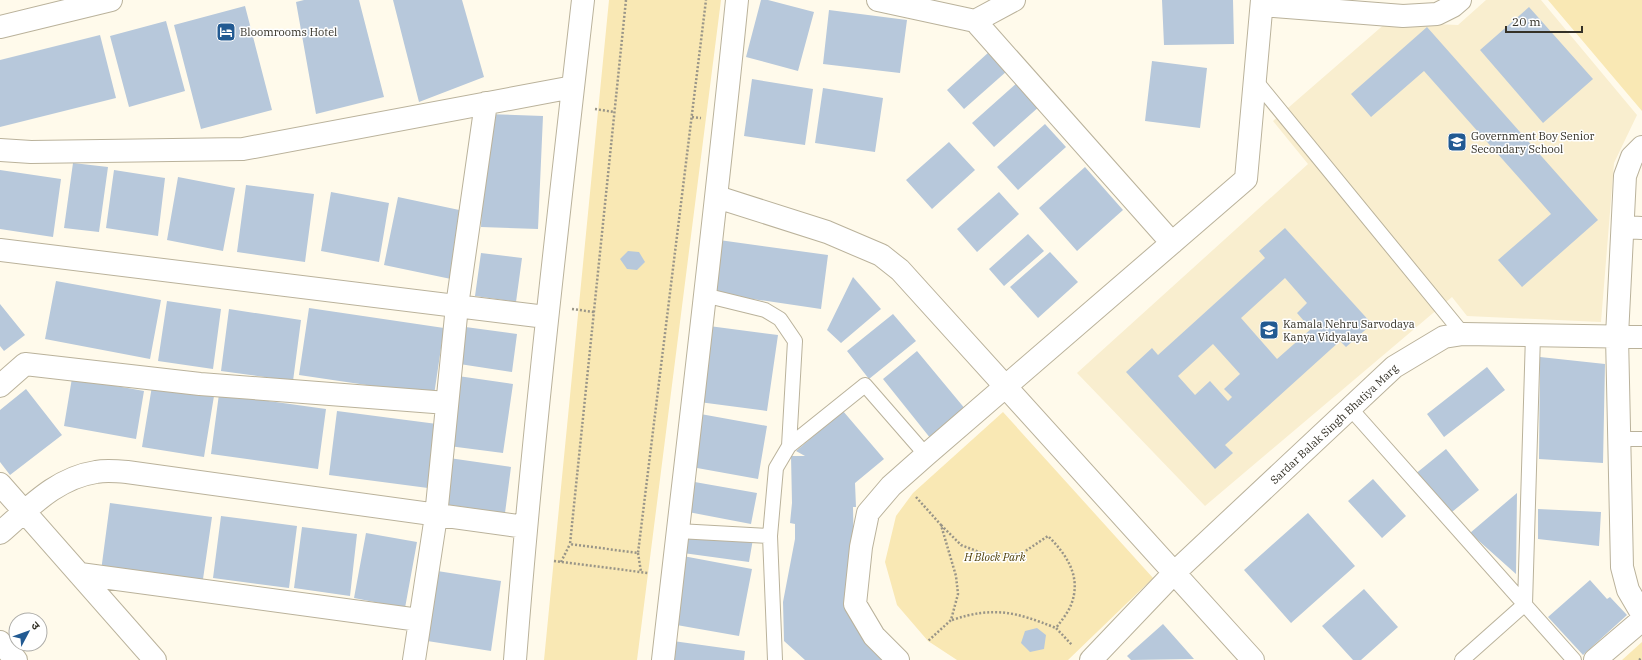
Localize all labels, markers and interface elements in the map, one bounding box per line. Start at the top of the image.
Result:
scale bar [1506,8,1582,34]
text: 20 m [1512,14,1541,29]
hotel icon: Bloomrooms Hotel [215,21,237,43]
place label: Bloomrooms Hotel [240,25,337,39]
place label: Government Boy Senior Secondary School [1471,129,1594,156]
school or university icon: Government Boy Senior Secondary School [1446,131,1468,153]
place label: Kamala Nehru Sarvodaya Kanya Vidyalaya [1283,317,1415,344]
school or university icon: Kamala Nehru Sarvodaya Kanya Vidyalaya [1258,319,1280,341]
street label: Sardar Balak Singh Bhatiya Marg [1267,361,1401,487]
park label: H Block Park [963,550,1026,564]
north arrow [8,612,48,652]
text: उ [28,618,43,633]

